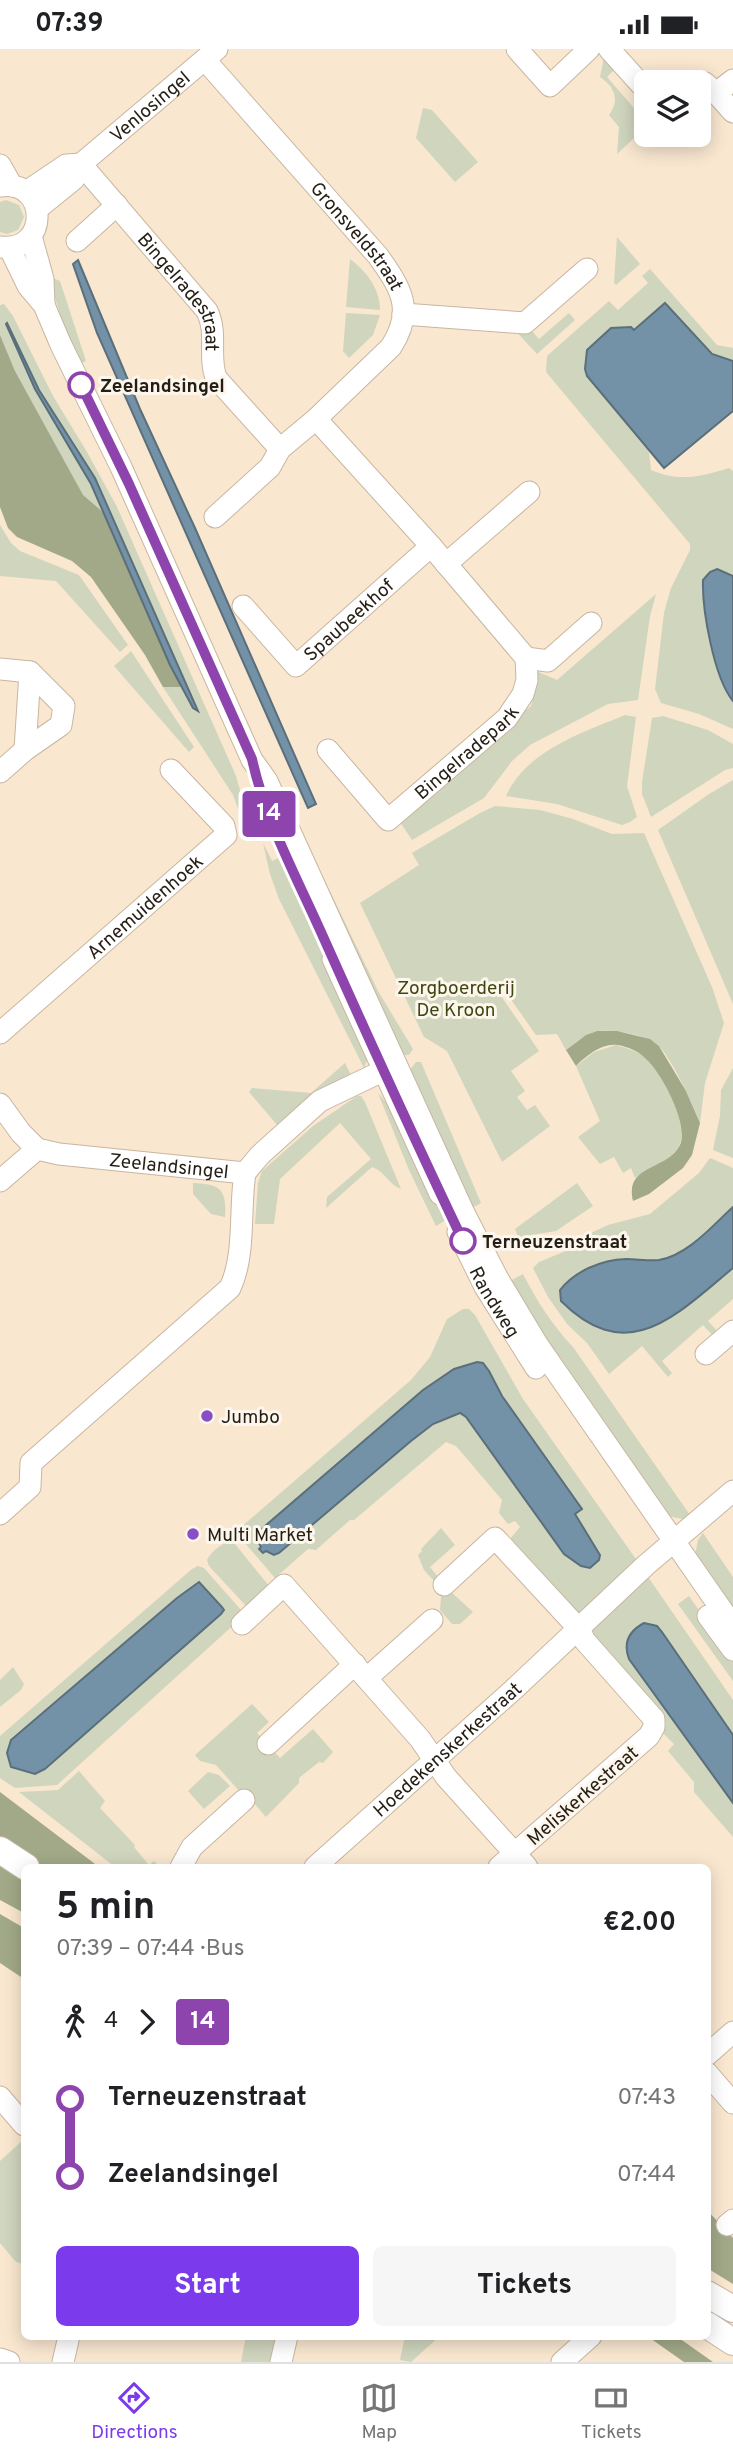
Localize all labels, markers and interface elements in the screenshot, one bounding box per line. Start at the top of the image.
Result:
text: 07:39 [35,8,103,41]
street label: Venlosingel [106,67,196,148]
map controls [634,70,711,147]
button: layers [634,70,711,147]
street label: Gronsveldstraat [304,178,408,295]
street label: Bingelradestraat [131,228,223,351]
marker: Zeelandsingel [68,372,94,398]
place label: Zeelandsingel [100,375,225,399]
street label: Spaubeekhof [299,574,400,667]
street label: Bingelradepark [411,702,526,806]
line badge: 14 [238,791,300,837]
text: 14 [256,799,282,829]
street label: Arnemuidenhoek [82,850,209,966]
park label: Zorgboerderij De Kroon [397,977,515,1023]
street label: Zeelandsingel [108,1149,230,1185]
marker: Terneuzenstraat [450,1228,476,1254]
place label: Terneuzenstraat [482,1231,627,1255]
street label: Randweg [463,1263,524,1343]
place label: Jumbo [221,1406,280,1430]
marker: Jumbo [199,1408,215,1424]
place label: Multi Market [207,1524,313,1548]
marker: Multi Market [185,1526,201,1542]
street label: Hoedekenskerkestraat [369,1678,528,1823]
street label: Meliskerkestraat [523,1741,644,1852]
text: 5 min [56,1884,155,1933]
text: €2.00 [603,1907,676,1940]
text: 07:39 – 07:44 · Bus [56,1935,245,1964]
icon: walk [56,2003,94,2041]
icon: forward [128,2003,166,2041]
text: 4 [104,2007,118,2036]
text: 14 [190,2007,215,2037]
text: Terneuzenstraat [108,2082,307,2115]
text: 07:43 [618,2084,676,2113]
text: Zeelandsingel [108,2159,279,2192]
text: 07:44 [617,2161,676,2190]
button: Start [56,2246,359,2326]
button: Tickets [373,2246,676,2326]
tab: Directions [91,2379,178,2445]
tab: Map [360,2379,398,2445]
tab: Tickets [581,2379,642,2445]

